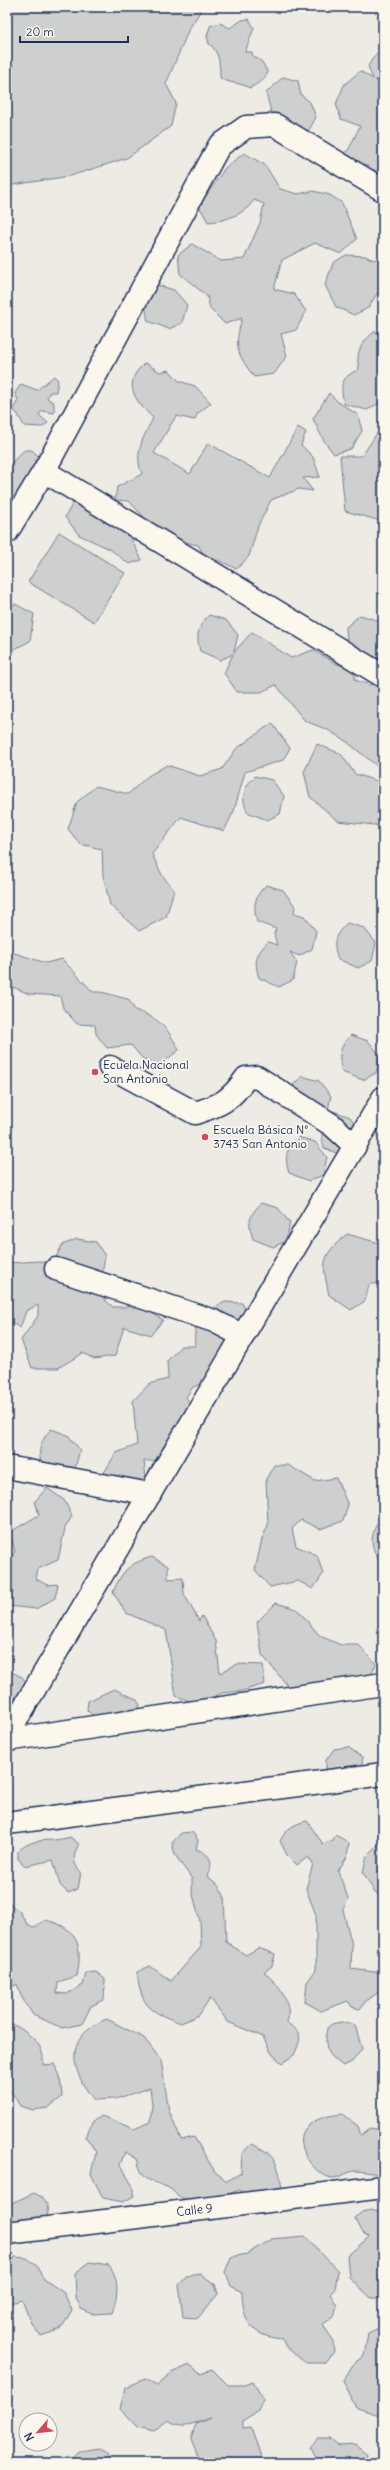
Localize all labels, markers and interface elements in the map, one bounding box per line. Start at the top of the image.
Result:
scale bar [20,18,128,44]
text: 20 m [26,24,54,39]
place label: Ecuela Nacional San Antonio [103,1057,189,1086]
marker: Ecuela Nacional San Antonio [90,1067,100,1077]
place label: Escuela Básica N° 3743 San Antonio [213,1122,308,1151]
marker: Escuela Básica N° 3743 San Antonio [200,1132,210,1142]
street label: Calle 9 [176,2200,214,2219]
north arrow [18,2412,58,2452]
text: N [21,2430,37,2443]

